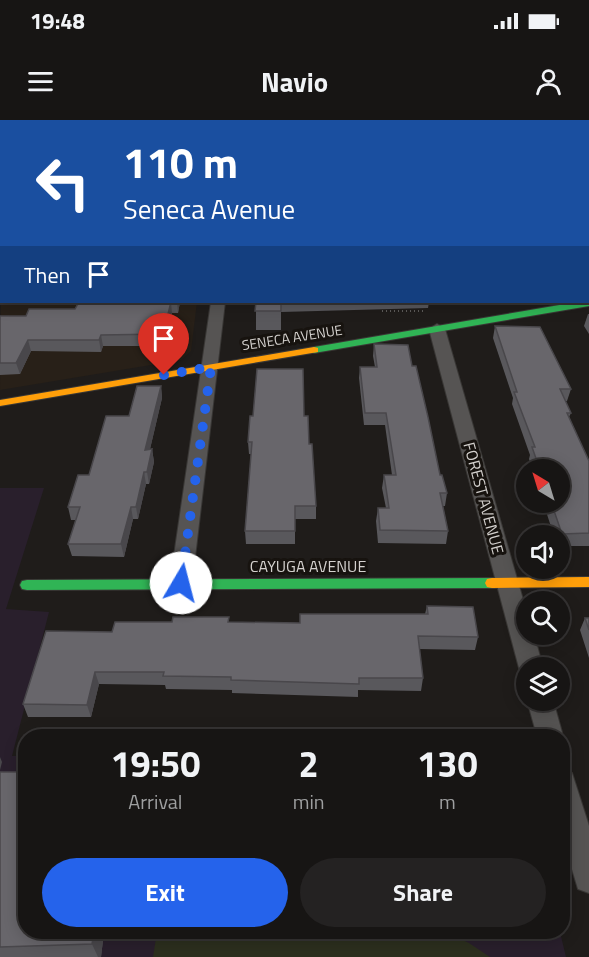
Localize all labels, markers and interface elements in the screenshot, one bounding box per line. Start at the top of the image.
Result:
text: 19:48 [30,4,85,38]
text: Navio [261,61,328,102]
icon: menu [24,65,57,98]
icon: person [532,65,565,98]
text: 110 m [123,130,238,194]
icon: left [24,144,102,222]
text: Seneca Avenue [123,188,295,229]
text: Then [24,258,70,292]
icon: arrive [82,258,115,291]
pin [138,313,189,375]
street label: SENECA AVENUE [240,319,344,355]
icon: arrive [147,322,180,355]
street label: FOREST AVENUE [457,439,511,557]
north arrow [516,459,570,513]
map controls [516,459,570,711]
button: sound [516,525,570,579]
position arrow [149,551,213,615]
street label: CAYUGA AVENUE [250,554,366,578]
button: search [516,591,570,645]
button: layers [516,657,570,711]
text: 19:50 [110,736,200,791]
text: 2 [299,736,319,791]
text: 130 [417,736,478,791]
text: Arrival [128,786,183,817]
text: min [293,786,325,817]
text: m [439,786,456,817]
button: Exit [42,858,288,927]
button: Share [300,858,546,927]

